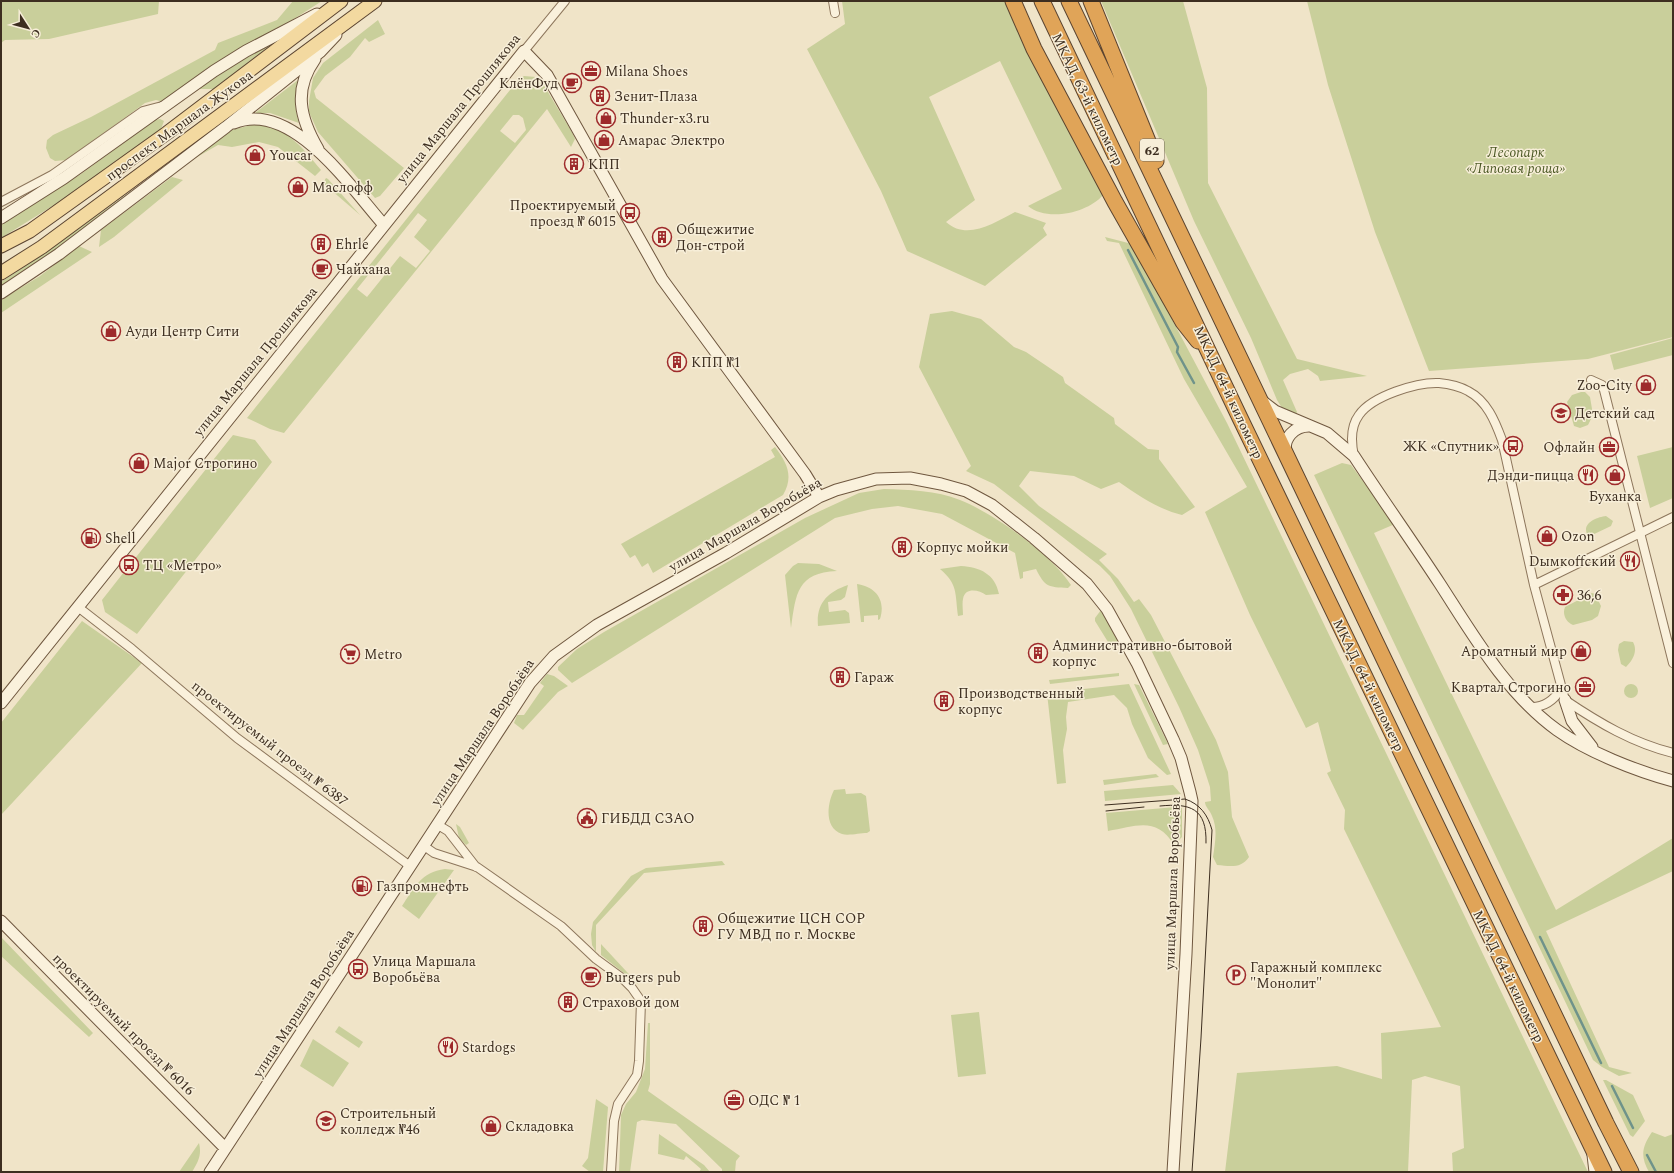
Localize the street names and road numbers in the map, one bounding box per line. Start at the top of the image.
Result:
street label: улица Маршала Прошлякова [391,29,526,189]
street label: МКАД, 63-й километр [1046,29,1129,169]
street label: проспект Маршала Жукова [101,65,257,186]
road number: 62 [1140,139,1164,161]
street label: улица Маршала Прошлякова [188,282,323,442]
street label: МКАД, 64-й километр [1188,322,1269,462]
street label: улица Маршала Воробьёва [664,472,826,577]
street label: МКАД, 64-й километр [1327,615,1410,755]
street label: улица Маршала Воробьёва [425,654,540,811]
street label: проектируемый проезд № 6387 [187,676,352,811]
street label: улица Маршала Воробьёва [1159,796,1186,971]
street label: МКАД, 64-й километр [1467,906,1550,1046]
street label: улица Маршала Воробьёва [247,925,360,1083]
street label: проектируемый проезд № 6016 [48,948,200,1100]

